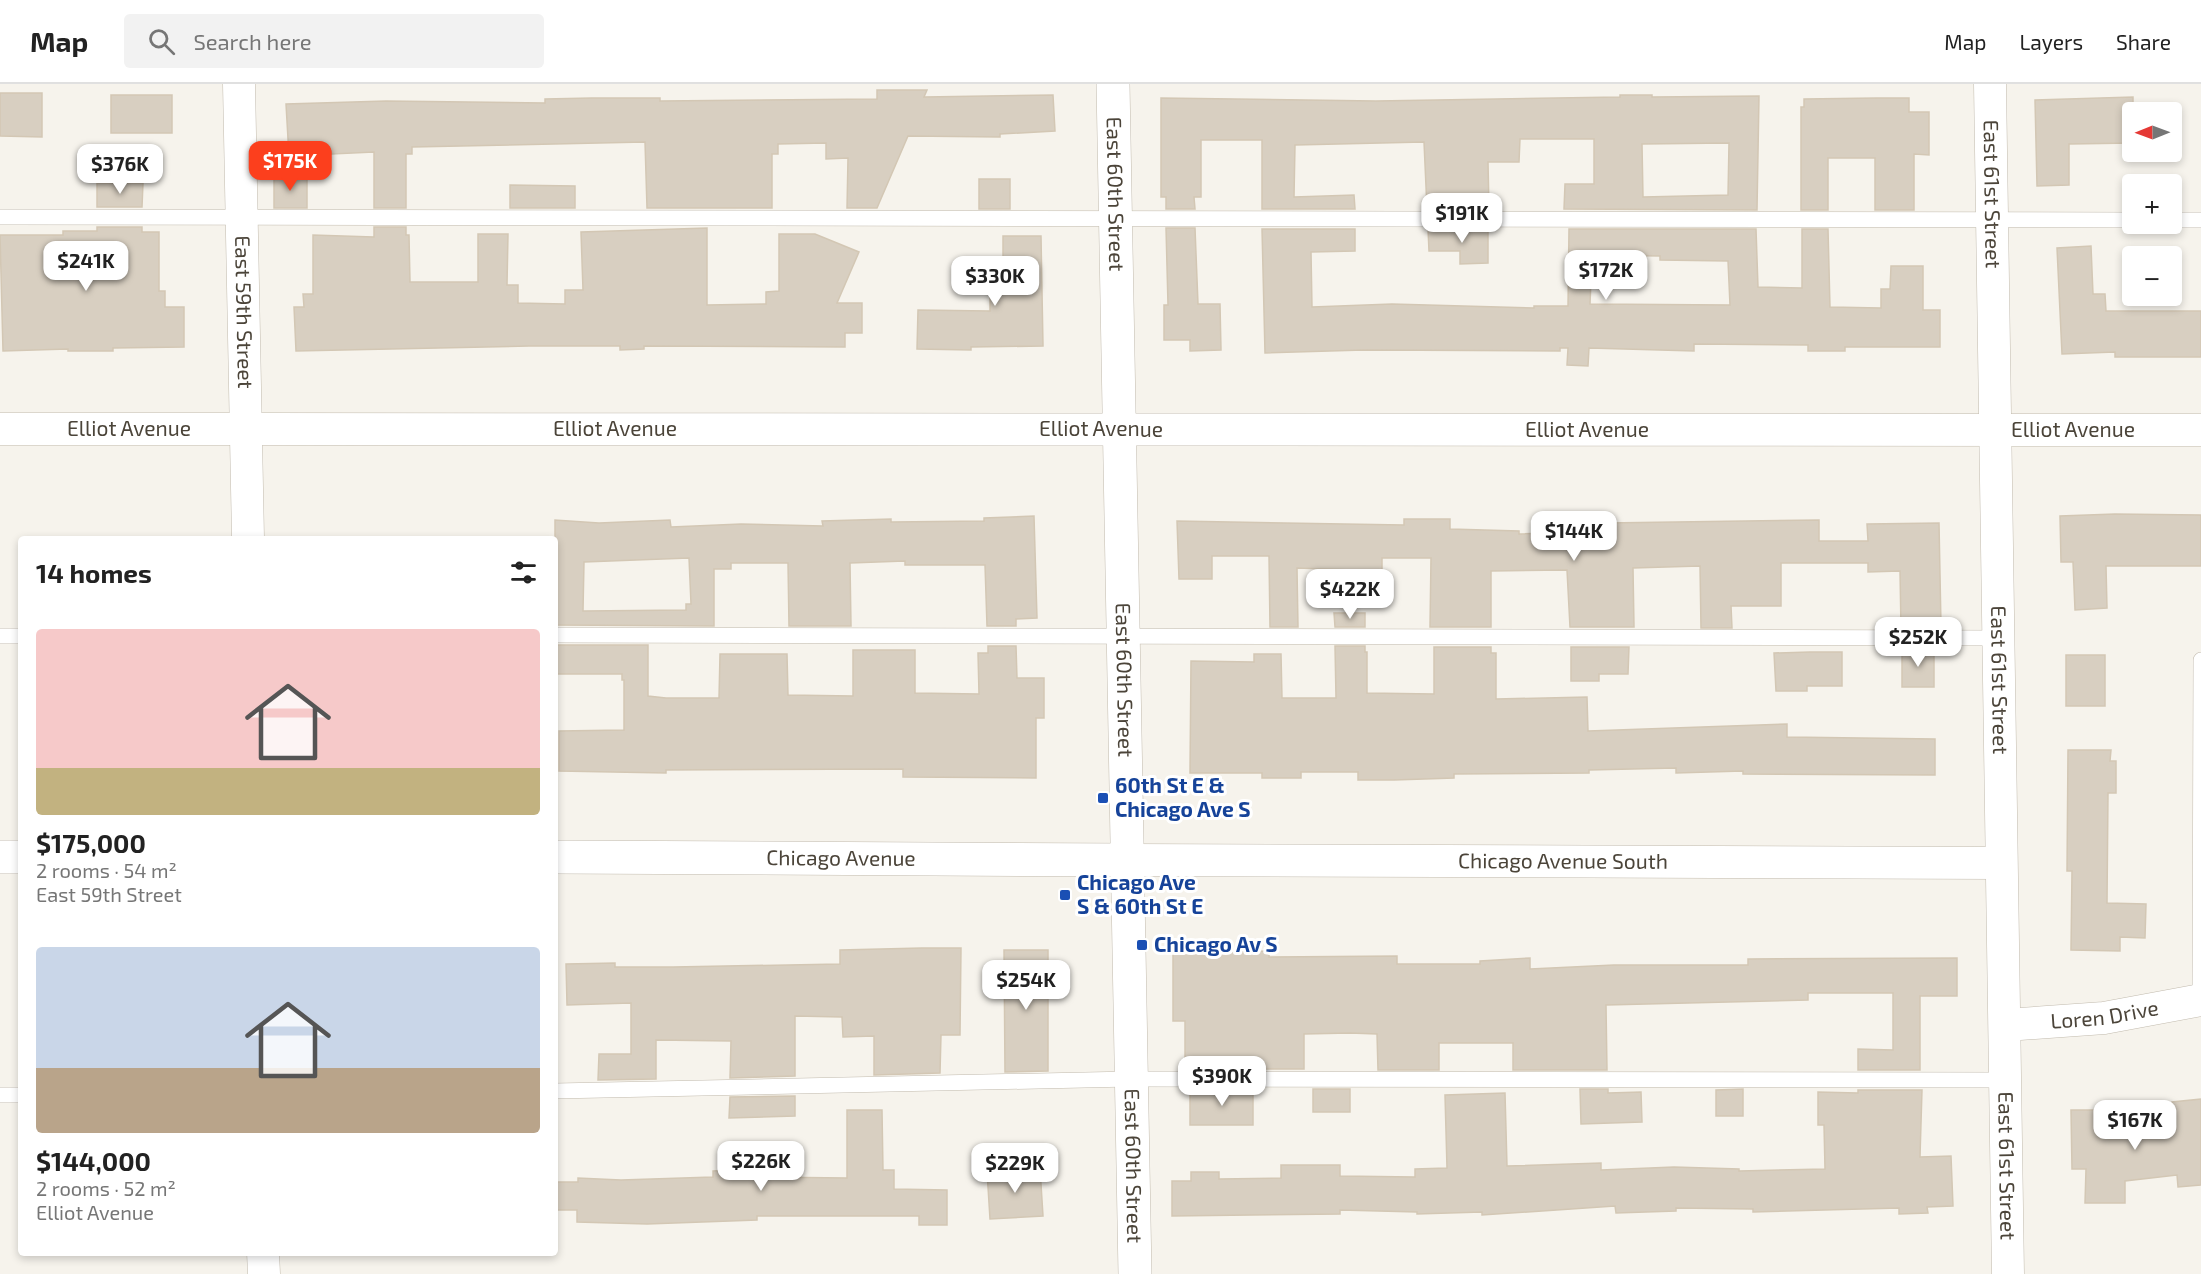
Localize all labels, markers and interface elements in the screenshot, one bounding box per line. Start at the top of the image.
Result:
search box [124,14,544,68]
text: Map [30,24,88,58]
icon: search [145,25,178,58]
text: Search here [193,28,312,54]
text: Map [1944,29,1986,54]
text: Layers [2019,29,2083,54]
text: Share [2116,29,2171,54]
north arrow [2122,102,2182,162]
map controls [2122,102,2182,306]
street label: East 60th Street [1103,116,1130,272]
street label: East 61st Street [1980,119,2007,269]
pin: $175K [248,141,332,192]
pin: $376K [78,144,162,195]
text: $175K [263,148,317,172]
text: $376K [91,151,149,175]
button: + [2122,174,2182,234]
pin: $191K [1420,193,1504,244]
text: $191K [1435,200,1489,224]
street label: East 59th Street [231,235,259,389]
pin: $241K [44,241,128,292]
button: − [2122,246,2182,306]
text: $241K [57,248,115,272]
pin: $172K [1564,250,1648,301]
pin: $330K [953,256,1037,307]
text: $172K [1578,257,1634,281]
text: $330K [965,263,1025,287]
street label: Elliot Avenue [67,415,191,440]
street label: Elliot Avenue [553,415,677,440]
street label: Elliot Avenue [1039,415,1163,441]
street label: Elliot Avenue [1525,416,1649,441]
street label: Elliot Avenue [2011,416,2135,441]
pin: $144K [1532,511,1616,562]
text: $144K [1545,518,1603,542]
icon: filters [507,556,540,589]
text: 14 homes [36,557,152,588]
pin: $422K [1308,569,1392,620]
text: $422K [1320,576,1380,600]
street label: East 60th Street [1112,602,1139,757]
street label: East 61st Street [1987,605,2014,755]
pin: $252K [1876,617,1960,668]
text: $252K [1889,624,1947,648]
icon: home [234,668,342,776]
place label: 60th St E & Chicago Ave S [1115,772,1251,821]
marker: 60th St E & Chicago Ave S [1096,791,1110,805]
text: $175,000 [36,827,146,858]
street label: Chicago Avenue [766,844,916,870]
street label: Chicago Avenue South [1458,847,1668,873]
text: 2 rooms · 54 m² [36,858,177,882]
place label: Chicago Ave S & 60th St E [1077,869,1203,918]
text: East 59th Street [36,882,182,906]
marker: Chicago Ave S & 60th St E [1058,888,1072,902]
place label: Chicago Av S [1154,931,1277,956]
marker: Chicago Av S [1135,938,1149,952]
pin: $254K [984,960,1068,1011]
text: $254K [996,967,1056,991]
icon: home [234,986,342,1094]
street label: Loren Drive [2049,994,2160,1033]
pin: $390K [1180,1056,1264,1107]
text: $390K [1192,1063,1252,1087]
street label: East 60th Street [1121,1088,1148,1243]
street label: East 61st Street [1994,1091,2021,1240]
pin: $167K [2093,1100,2177,1151]
text: $167K [2107,1107,2163,1131]
pin: $226K [719,1141,803,1192]
pin: $229K [973,1143,1057,1194]
text: $144,000 [36,1145,151,1176]
text: $226K [731,1148,791,1172]
text: $229K [985,1150,1045,1174]
text: 2 rooms · 52 m² [36,1176,176,1200]
text: Elliot Avenue [36,1200,154,1224]

